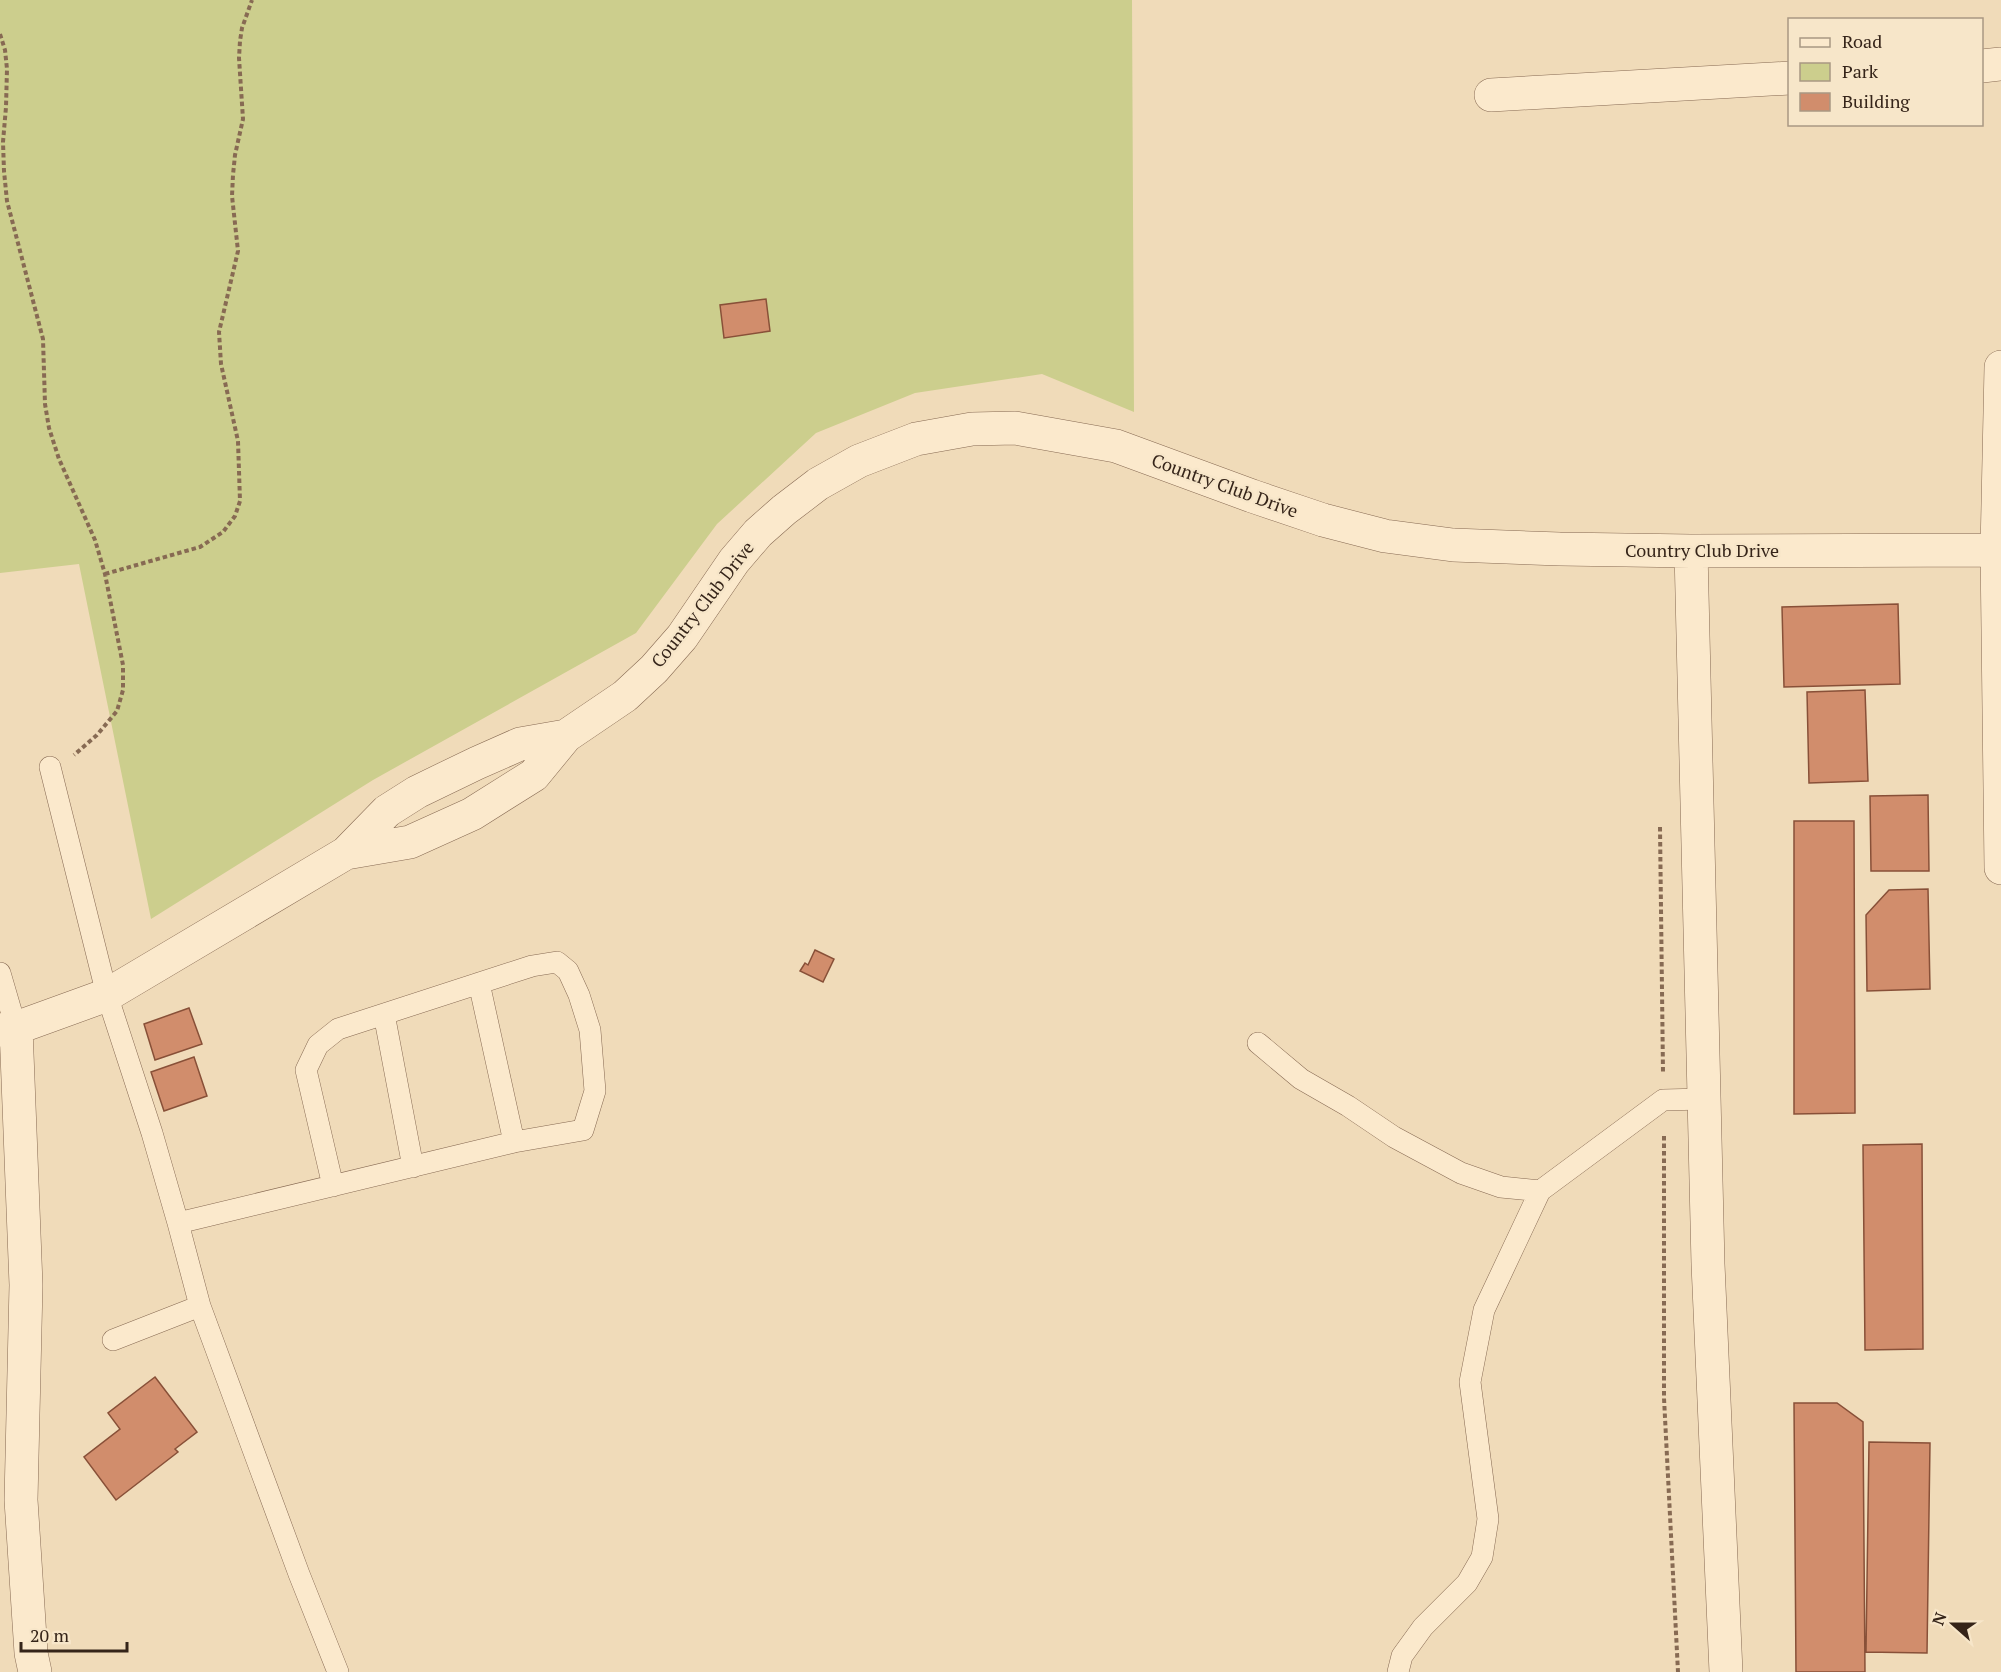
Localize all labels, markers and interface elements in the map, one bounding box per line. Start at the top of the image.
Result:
legend [1788,18,1983,126]
text: Road [1842,29,1882,53]
text: Park [1842,59,1879,83]
text: Building [1842,89,1910,113]
street label: Country Club Drive [1149,447,1301,523]
street label: Country Club Drive [645,536,759,672]
street label: Country Club Drive [1625,538,1779,562]
north arrow [1923,1594,1983,1654]
text: N [1927,1609,1951,1628]
scale bar [21,1615,128,1653]
text: 20 m [30,1623,70,1647]

